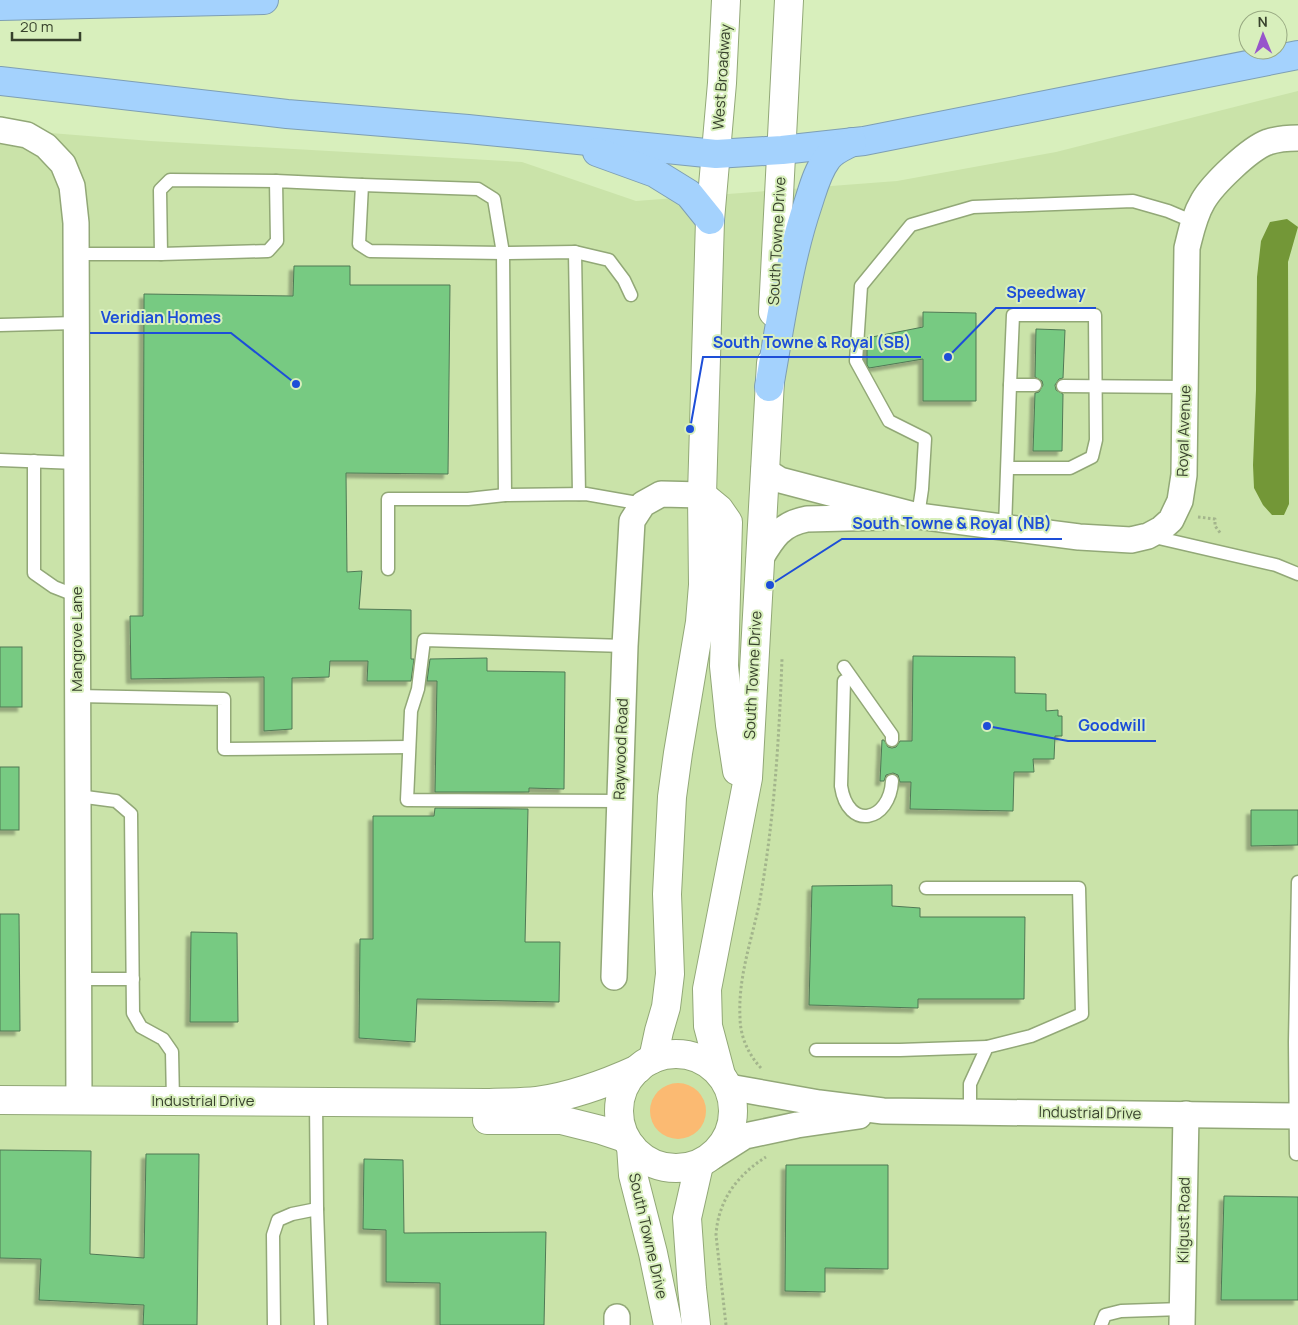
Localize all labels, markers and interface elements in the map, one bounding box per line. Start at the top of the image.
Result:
scale bar [12,10,80,42]
north arrow [1238,10,1288,60]
text: N [1258,12,1268,31]
text: 20 m [20,16,53,37]
street label: West Broadway [707,23,736,131]
street label: South Towne Drive [763,176,790,306]
callout: Speedway [996,277,1096,308]
text: Speedway [1006,281,1086,303]
callout: Veridian Homes [90,302,231,333]
text: Veridian Homes [101,306,222,328]
callout: South Towne & Royal (SB) [703,326,921,357]
text: South Towne & Royal (SB) [713,331,911,353]
street label: Royal Avenue [1171,385,1196,477]
callout: South Towne & Royal (NB) [842,508,1062,539]
text: South Towne & Royal (NB) [852,512,1052,534]
street label: Mangrove Lane [66,586,87,692]
street label: South Towne Drive [739,610,766,740]
street label: Raywood Road [608,698,633,800]
callout: Goodwill [1068,710,1156,741]
text: Goodwill [1078,714,1146,736]
street label: Industrial Drive [152,1090,255,1111]
street label: Industrial Drive [1038,1101,1142,1124]
street label: South Towne Drive [624,1171,673,1301]
street label: Kilgust Road [1172,1177,1195,1263]

